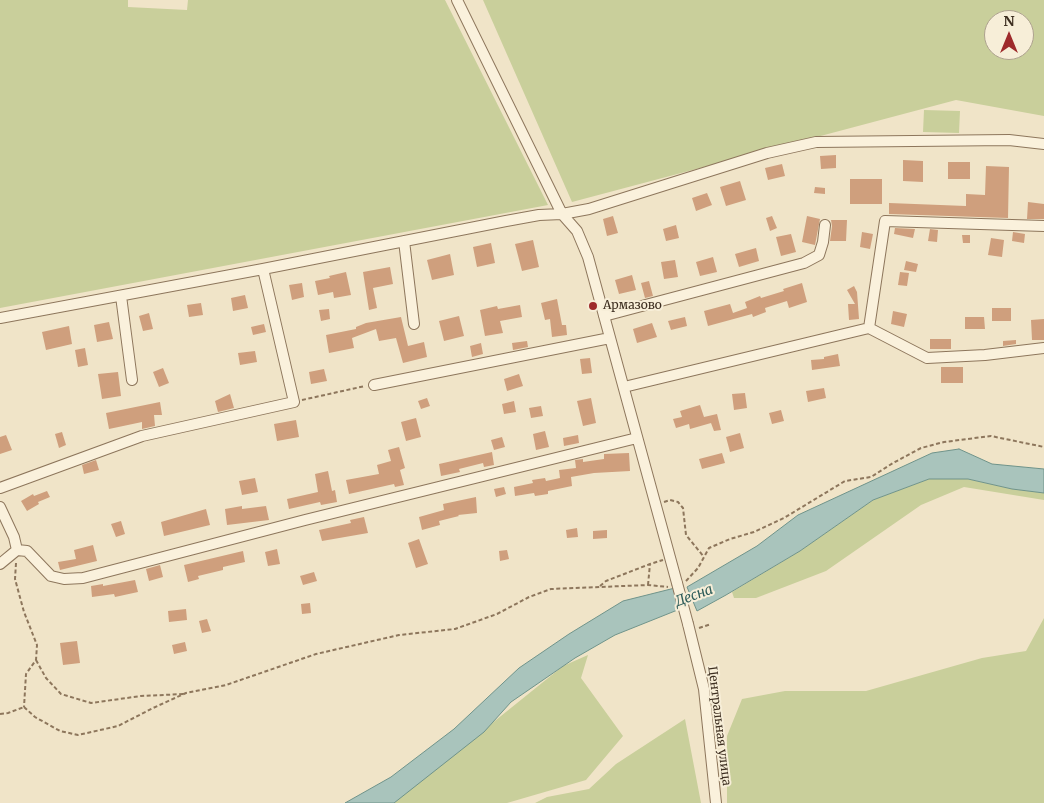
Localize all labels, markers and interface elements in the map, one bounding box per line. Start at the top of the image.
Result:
north arrow [984,10,1034,60]
text: N [1003,12,1015,30]
place label: Армазово [603,299,662,313]
marker: Армазово [587,300,599,312]
water label: Десна [673,581,715,611]
street label: Центральная улица [705,665,733,787]

